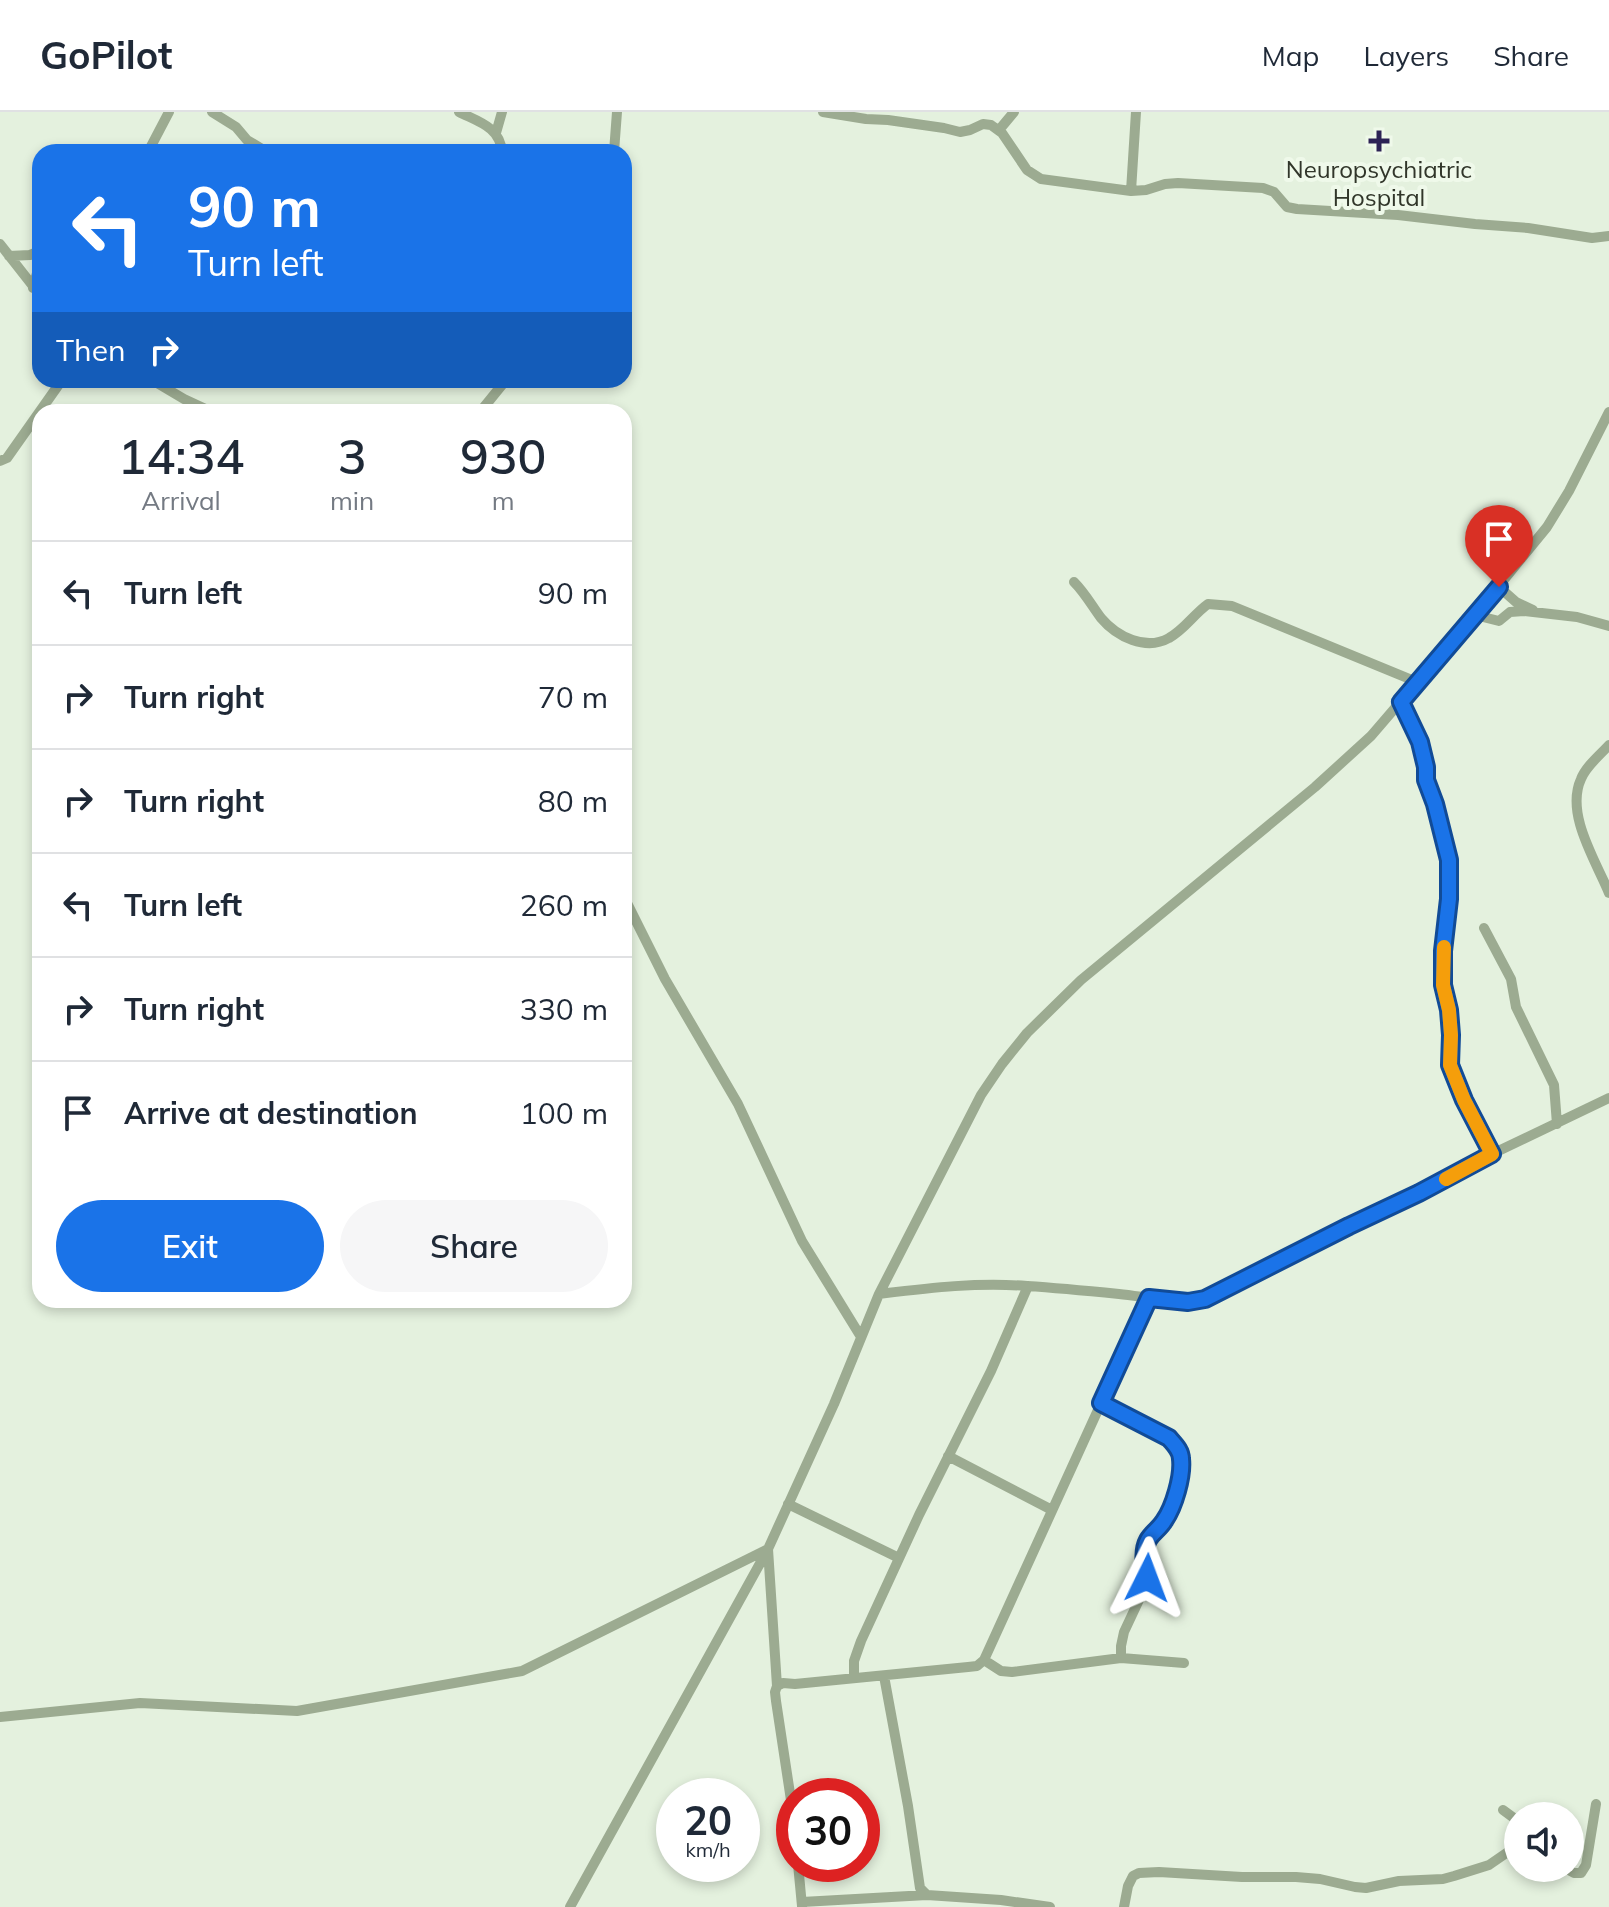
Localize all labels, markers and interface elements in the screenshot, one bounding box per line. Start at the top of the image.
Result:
text: GoPilot [40,31,172,79]
text: Map [1262,38,1319,73]
text: Layers [1363,38,1449,73]
text: Share [1493,38,1569,73]
marker: Neuropsychiatric Hospital [1368,130,1390,152]
place label: Neuropsychiatric Hospital [1286,154,1472,212]
text: 90 m [188,171,321,241]
icon: left [56,176,160,280]
text: Turn left [188,240,324,285]
icon: right [142,328,186,372]
text: Then [56,331,126,369]
text: 14:34 [118,426,244,486]
text: 3 [338,426,366,486]
text: 930 [460,426,546,486]
text: Arrival [141,484,221,517]
text: min [330,484,374,517]
text: m [492,484,515,517]
pin [1465,505,1533,587]
icon: arrive [1477,517,1521,561]
icon: left [56,571,100,615]
text: Turn left [124,574,242,612]
text: 90 m [538,574,608,612]
icon: right [56,675,100,719]
text: Turn right [124,678,264,716]
text: 70 m [538,678,608,716]
icon: right [56,779,100,823]
text: Turn right [124,782,264,820]
text: 80 m [538,782,608,820]
icon: left [56,883,100,927]
text: Turn left [124,886,242,924]
text: 260 m [520,886,608,924]
icon: right [56,987,100,1031]
text: Turn right [124,990,264,1028]
text: 330 m [520,990,608,1028]
icon: arrive [56,1091,100,1135]
text: Arrive at destination [124,1094,418,1132]
text: 100 m [520,1094,608,1132]
button: Exit [56,1200,324,1292]
button: Share [340,1200,608,1292]
position arrow [1105,1536,1189,1620]
speed limit sign: 30 [776,1778,880,1882]
text: 20 [684,1795,732,1845]
map controls [1504,1802,1584,1882]
button: sound [1504,1802,1584,1882]
text: km/h [685,1837,731,1862]

